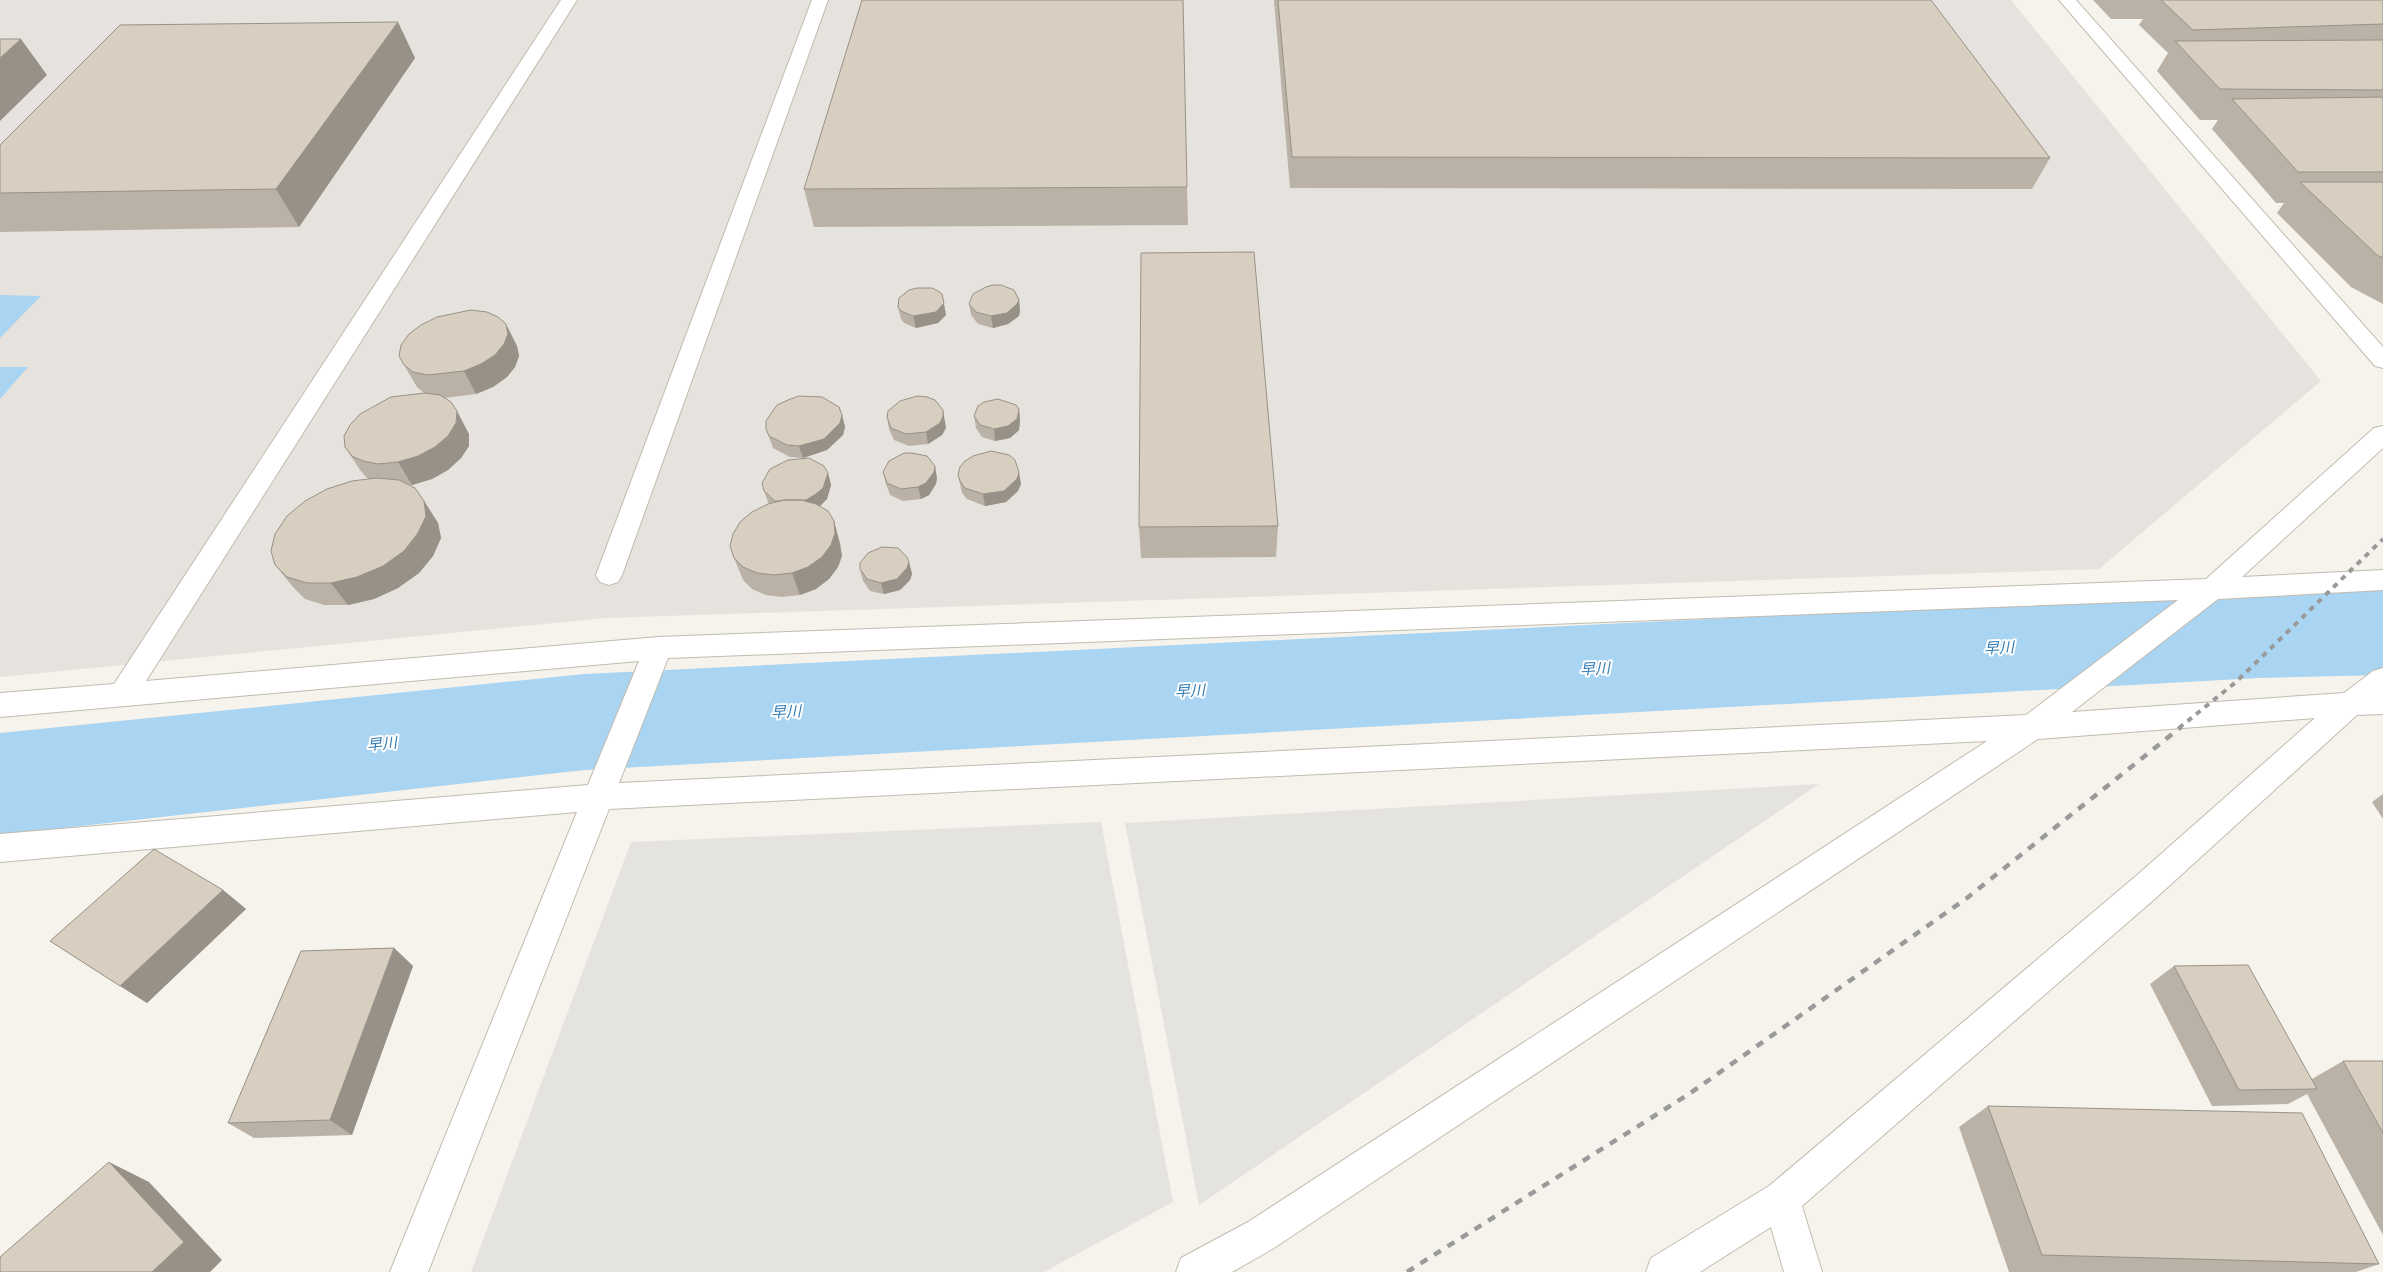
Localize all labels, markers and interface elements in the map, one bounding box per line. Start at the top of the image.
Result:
water label: 早川 [1984,638,2016,658]
water label: 早川 [1580,659,1612,679]
water label: 早川 [1175,681,1207,701]
water label: 早川 [771,702,803,722]
water label: 早川 [366,733,400,755]

